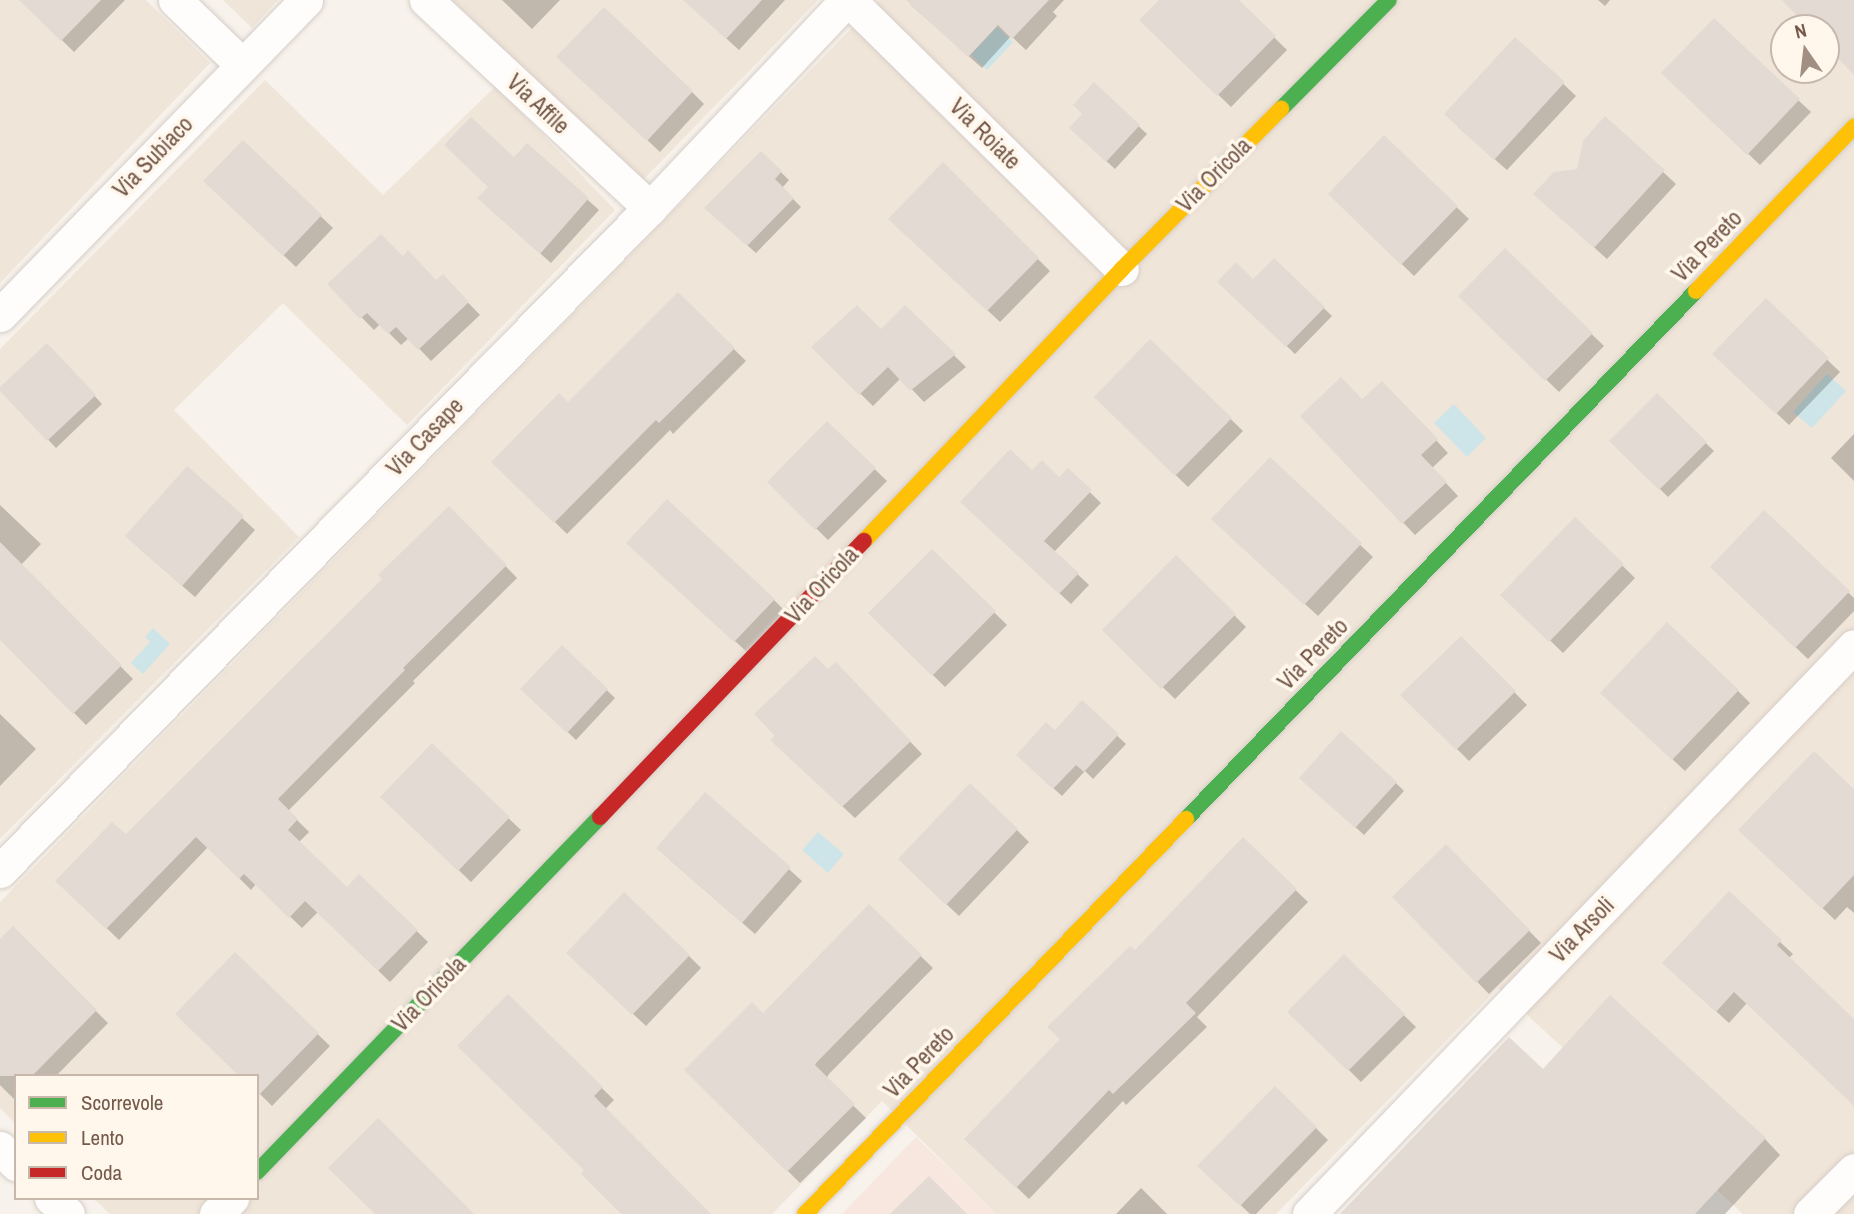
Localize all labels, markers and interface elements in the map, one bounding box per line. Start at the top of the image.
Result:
north arrow [1770,14,1840,84]
text: N [1792,17,1809,45]
street label: Via Affile [501,68,575,140]
street label: Via Roiate [944,93,1026,175]
street label: Via Subiaco [107,111,199,203]
street label: Via Oricola [1171,132,1257,218]
street label: Via Pereto [1666,204,1748,288]
street label: Via Casape [381,392,469,482]
street label: Via Oricola [780,541,864,629]
street label: Via Pereto [1272,612,1354,696]
street label: Via Arsoli [1544,891,1620,969]
street label: Via Oricola [386,951,472,1037]
street label: Via Pereto [878,1020,960,1104]
legend [14,1074,259,1200]
text: Scorrevole [81,1088,163,1117]
text: Lento [81,1123,124,1152]
text: Coda [81,1158,122,1187]

